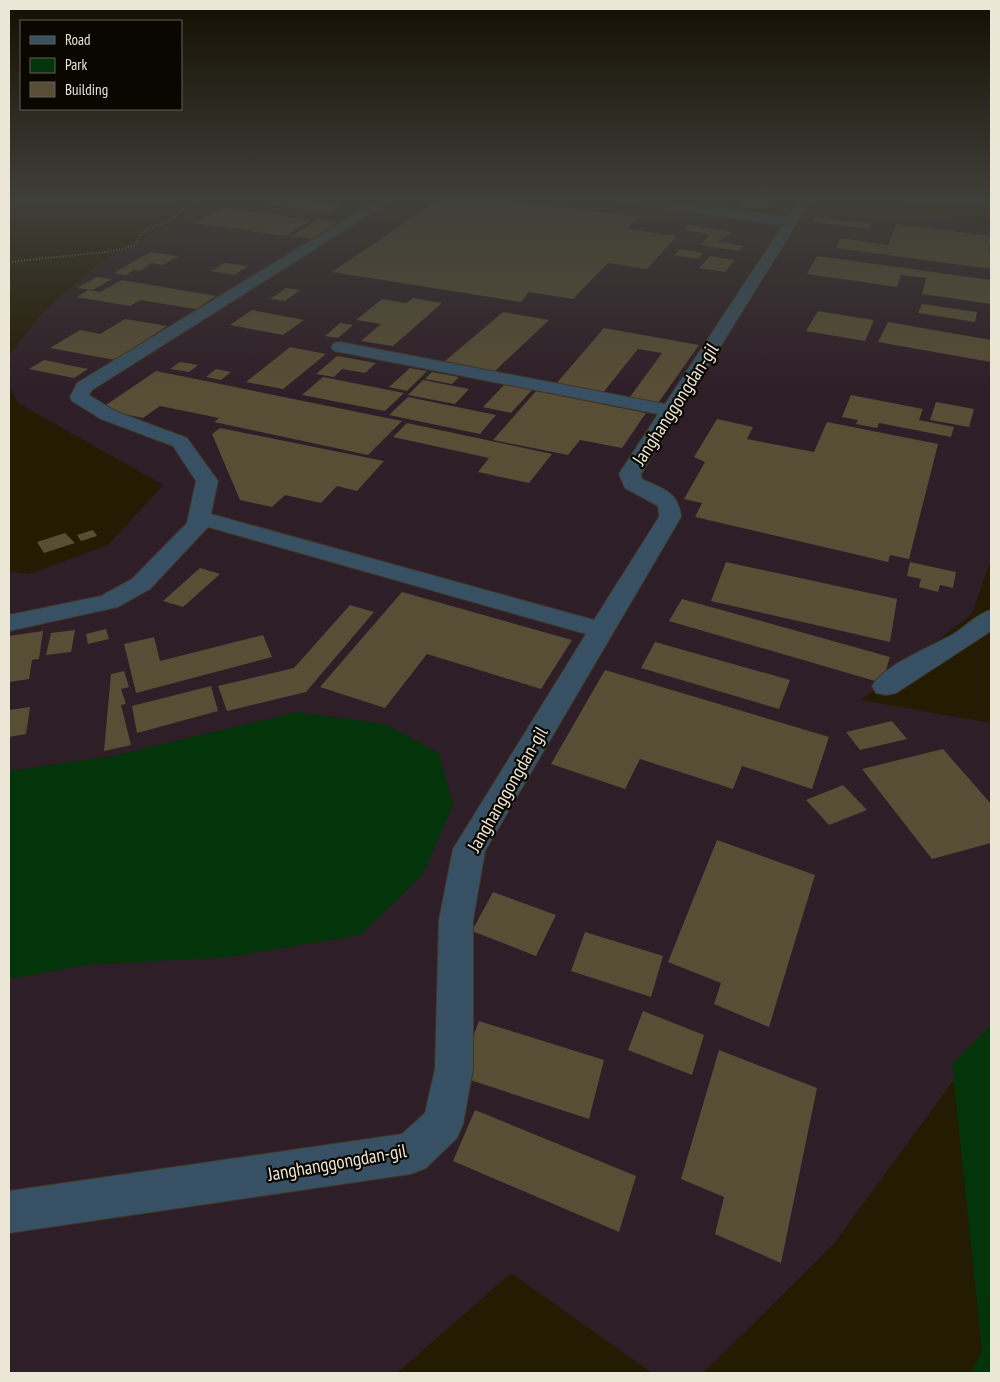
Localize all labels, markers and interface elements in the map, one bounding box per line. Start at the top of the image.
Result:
legend [20,20,182,110]
text: Road [65,30,91,49]
text: Park [65,55,87,74]
text: Building [65,80,108,99]
street label: Janghanggongdan-gil [626,338,724,470]
street label: Janghanggongdan-gil [461,722,553,857]
street label: Janghanggongdan-gil [265,1138,409,1186]

